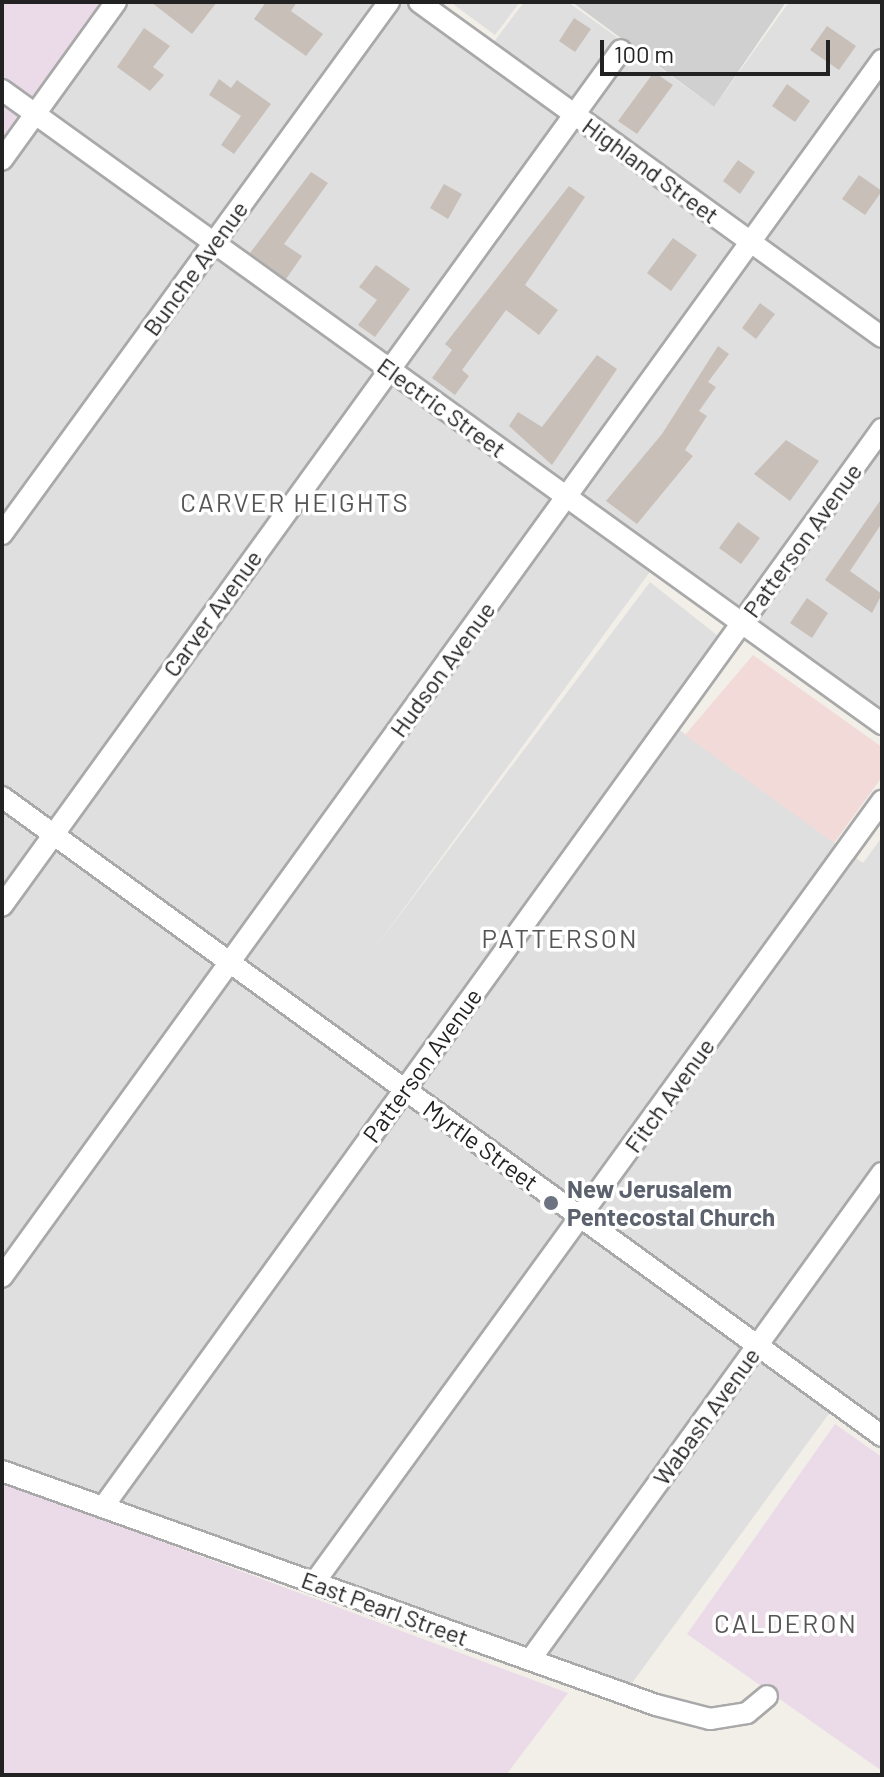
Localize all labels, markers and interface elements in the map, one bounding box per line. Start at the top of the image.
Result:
scale bar [604,24,834,74]
text: 100 m [614,39,674,68]
street label: Highland Street [577,111,725,229]
street label: Bunche Avenue [136,195,254,341]
street label: Electric Street [372,351,512,463]
street label: Patterson Avenue [736,457,868,623]
district label: CARVER HEIGHTS [180,486,410,518]
street label: Carver Avenue [156,544,268,682]
street label: Hudson Avenue [383,596,501,742]
district label: PATTERSON [481,922,639,954]
street label: Patterson Avenue [356,982,488,1148]
street label: Fitch Avenue [618,1032,720,1158]
street label: Myrtle Street [418,1094,544,1196]
place label: New Jerusalem Pentecostal Church [567,1175,775,1231]
marker: New Jerusalem Pentecostal Church [542,1194,560,1212]
street label: Wabash Avenue [646,1342,766,1490]
street label: East Pearl Street [298,1565,472,1651]
district label: CALDERON [714,1607,858,1639]

